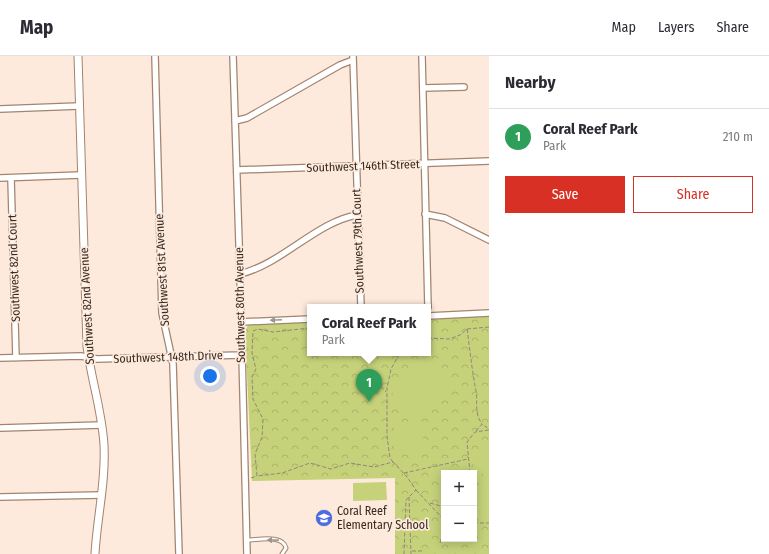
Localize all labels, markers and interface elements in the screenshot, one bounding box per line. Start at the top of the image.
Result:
text: Map [20,16,53,39]
text: Map [612,19,636,36]
text: Layers [658,19,694,36]
text: Share [716,19,749,36]
text: Nearby [505,72,556,93]
text: Coral Reef Park [543,120,638,138]
text: 1 [515,129,521,144]
text: 210 m [723,129,753,144]
text: Park [543,138,566,153]
street label: Southwest 146th Street [306,157,420,175]
button: Save [505,176,625,213]
button: Share [633,176,753,213]
street label: Southwest 79th Court [349,188,367,294]
street label: Southwest 81st Avenue [152,213,172,327]
street label: Southwest 82nd Court [5,214,23,322]
street label: Southwest 82nd Avenue [77,247,97,365]
street label: Southwest 80th Avenue [232,247,248,363]
popup [307,304,431,356]
text: Coral Reef Park [322,314,416,332]
one-way arrow [270,317,282,324]
text: Park [322,332,345,347]
street label: Southwest 148th Drive [113,348,223,366]
your location [200,366,220,386]
pin: 1 [356,369,382,402]
map controls [441,470,477,542]
button: + [441,470,477,506]
place label: Coral Reef Elementary School [337,504,428,532]
button: − [441,506,477,542]
school or university icon: Coral Reef Elementary School [314,508,334,528]
one-way arrow [266,537,279,543]

